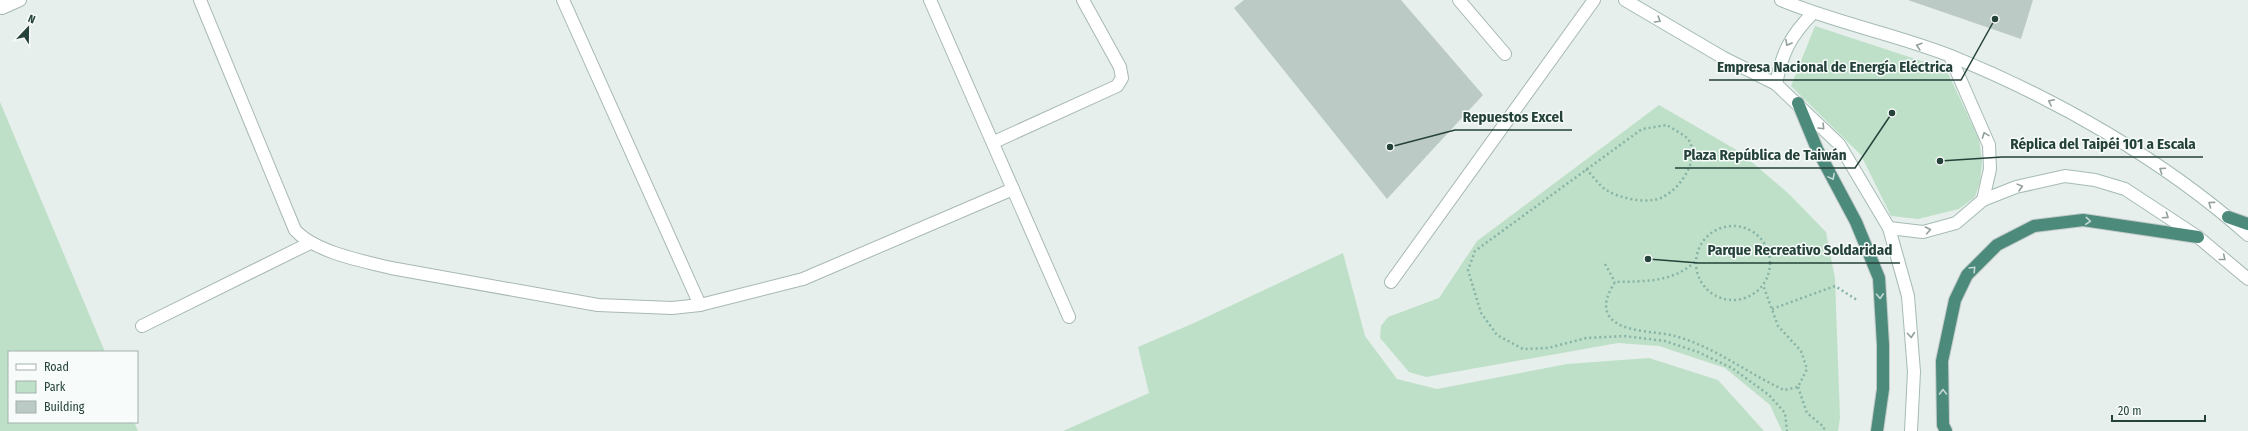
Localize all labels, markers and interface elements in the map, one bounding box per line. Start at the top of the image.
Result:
north arrow [8,8,48,48]
text: N [26,12,37,26]
one-way arrow [1654,15,1661,23]
one-way arrow [1786,39,1793,46]
one-way arrow [1916,42,1923,51]
callout: Empresa Nacional de Energía Eléctrica [1709,53,1961,80]
text: Empresa Nacional de Energía Eléctrica [1717,58,1953,76]
one-way arrow [2048,99,2056,107]
callout: Repuestos Excel [1455,103,1572,130]
text: Repuestos Excel [1463,108,1564,126]
one-way arrow [1817,122,1825,130]
callout: Réplica del Taipéi 101 a Escala [2002,130,2203,157]
one-way arrow [1982,131,1990,138]
text: Réplica del Taipéi 101 a Escala [2010,135,2196,153]
callout: Plaza República de Taiwán [1675,141,1855,168]
text: Plaza República de Taiwán [1683,146,1847,164]
one-way arrow [2159,167,2166,175]
one-way arrow [1827,173,1834,180]
one-way arrow [2016,183,2023,192]
one-way arrow [2208,202,2215,209]
one-way arrow [2162,211,2169,218]
one-way arrow [2085,216,2091,225]
one-way arrow [1924,226,1931,235]
callout: Parque Recreativo Soldaridad [1699,236,1900,263]
text: Parque Recreativo Soldaridad [1708,241,1892,259]
one-way arrow [2218,253,2225,260]
one-way arrow [1968,266,1976,274]
one-way arrow [1875,293,1884,299]
one-way arrow [1906,332,1915,338]
legend [8,351,138,423]
text: Road [44,360,69,374]
text: Park [44,380,66,394]
one-way arrow [1939,389,1947,395]
scale bar [2112,397,2205,423]
text: Building [44,400,85,414]
text: 20 m [2118,404,2142,418]

